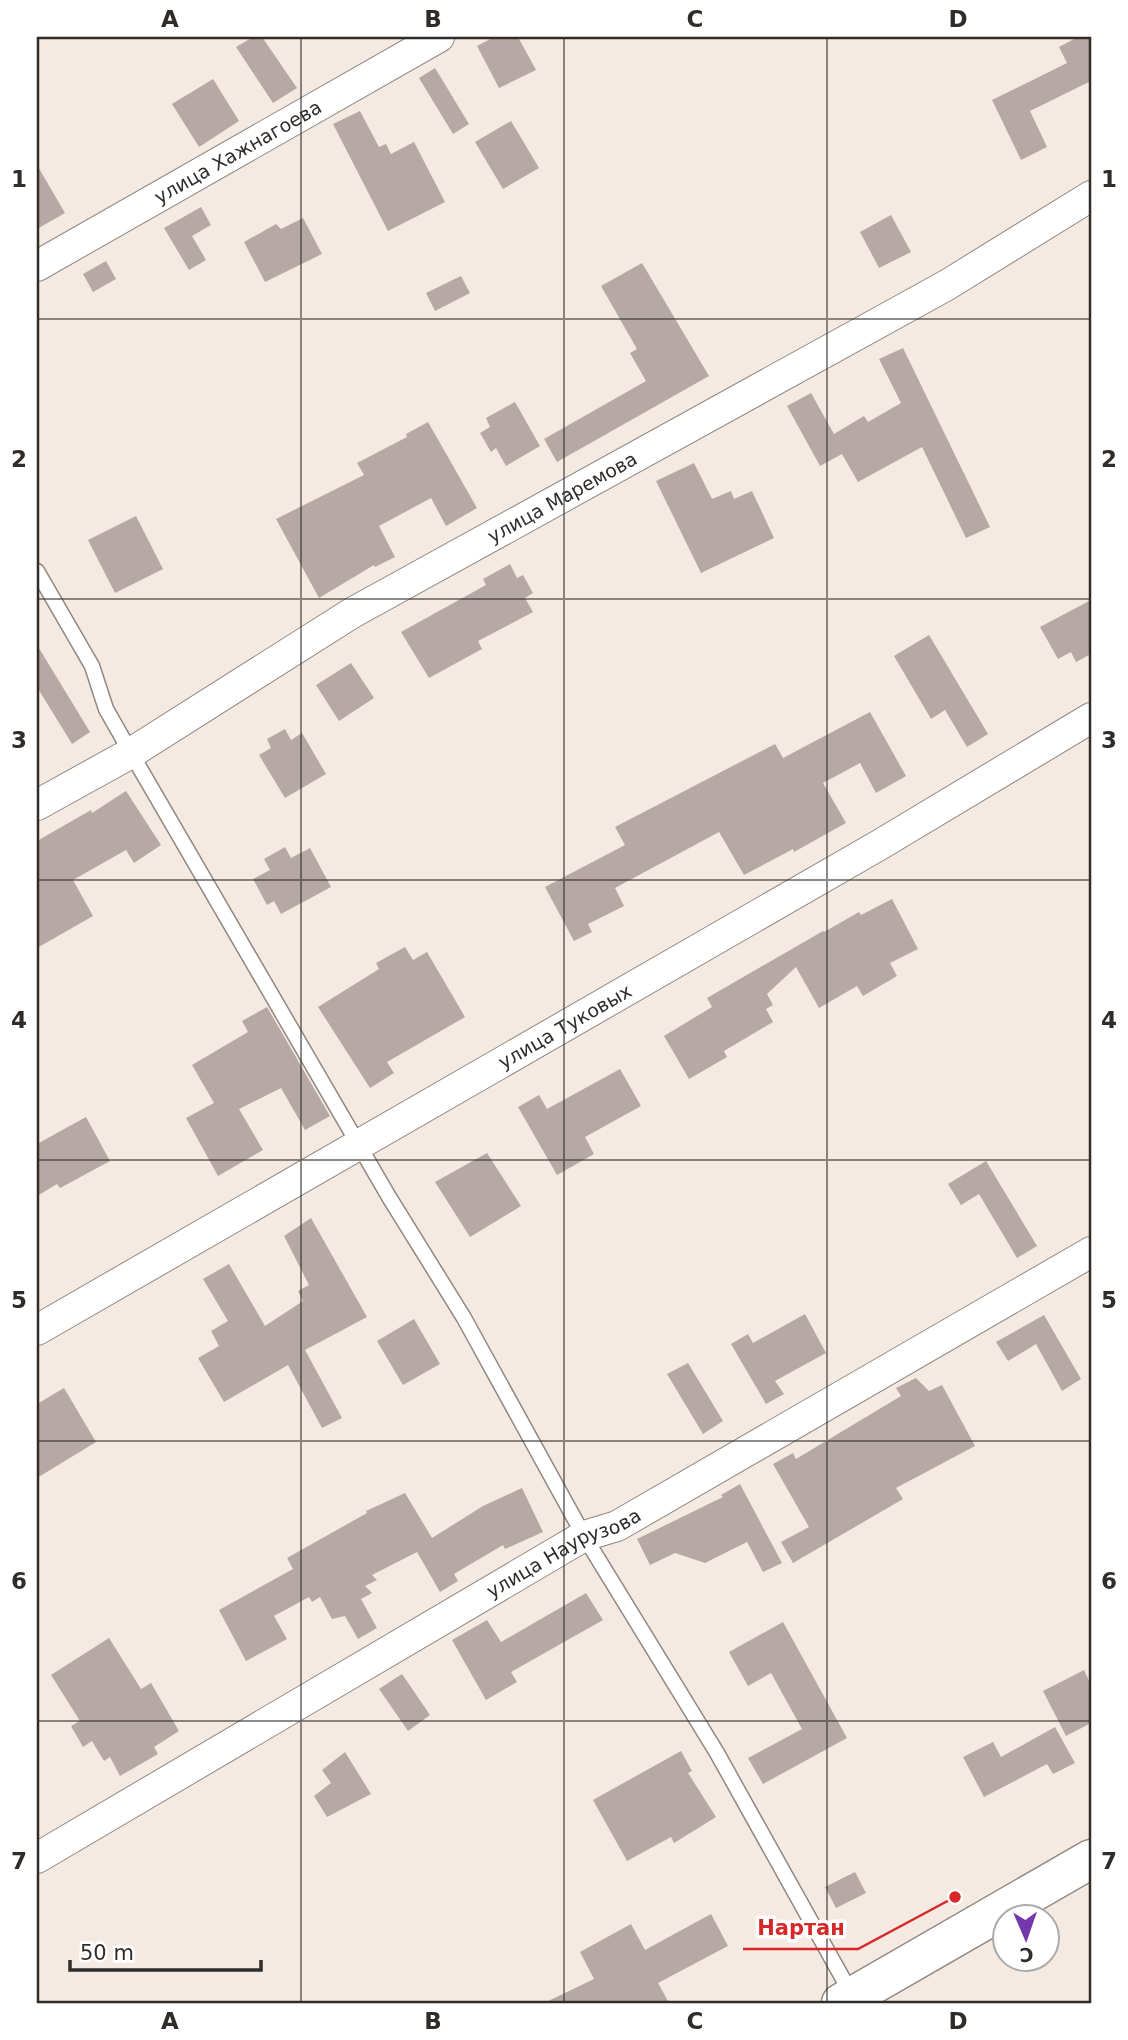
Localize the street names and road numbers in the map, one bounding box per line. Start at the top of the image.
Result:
street label: улица Хажнагоева [150,95,325,208]
street label: улица Маремова [484,447,641,547]
street label: улица Туковых [494,979,635,1073]
street label: улица Наурузова [482,1504,645,1602]

